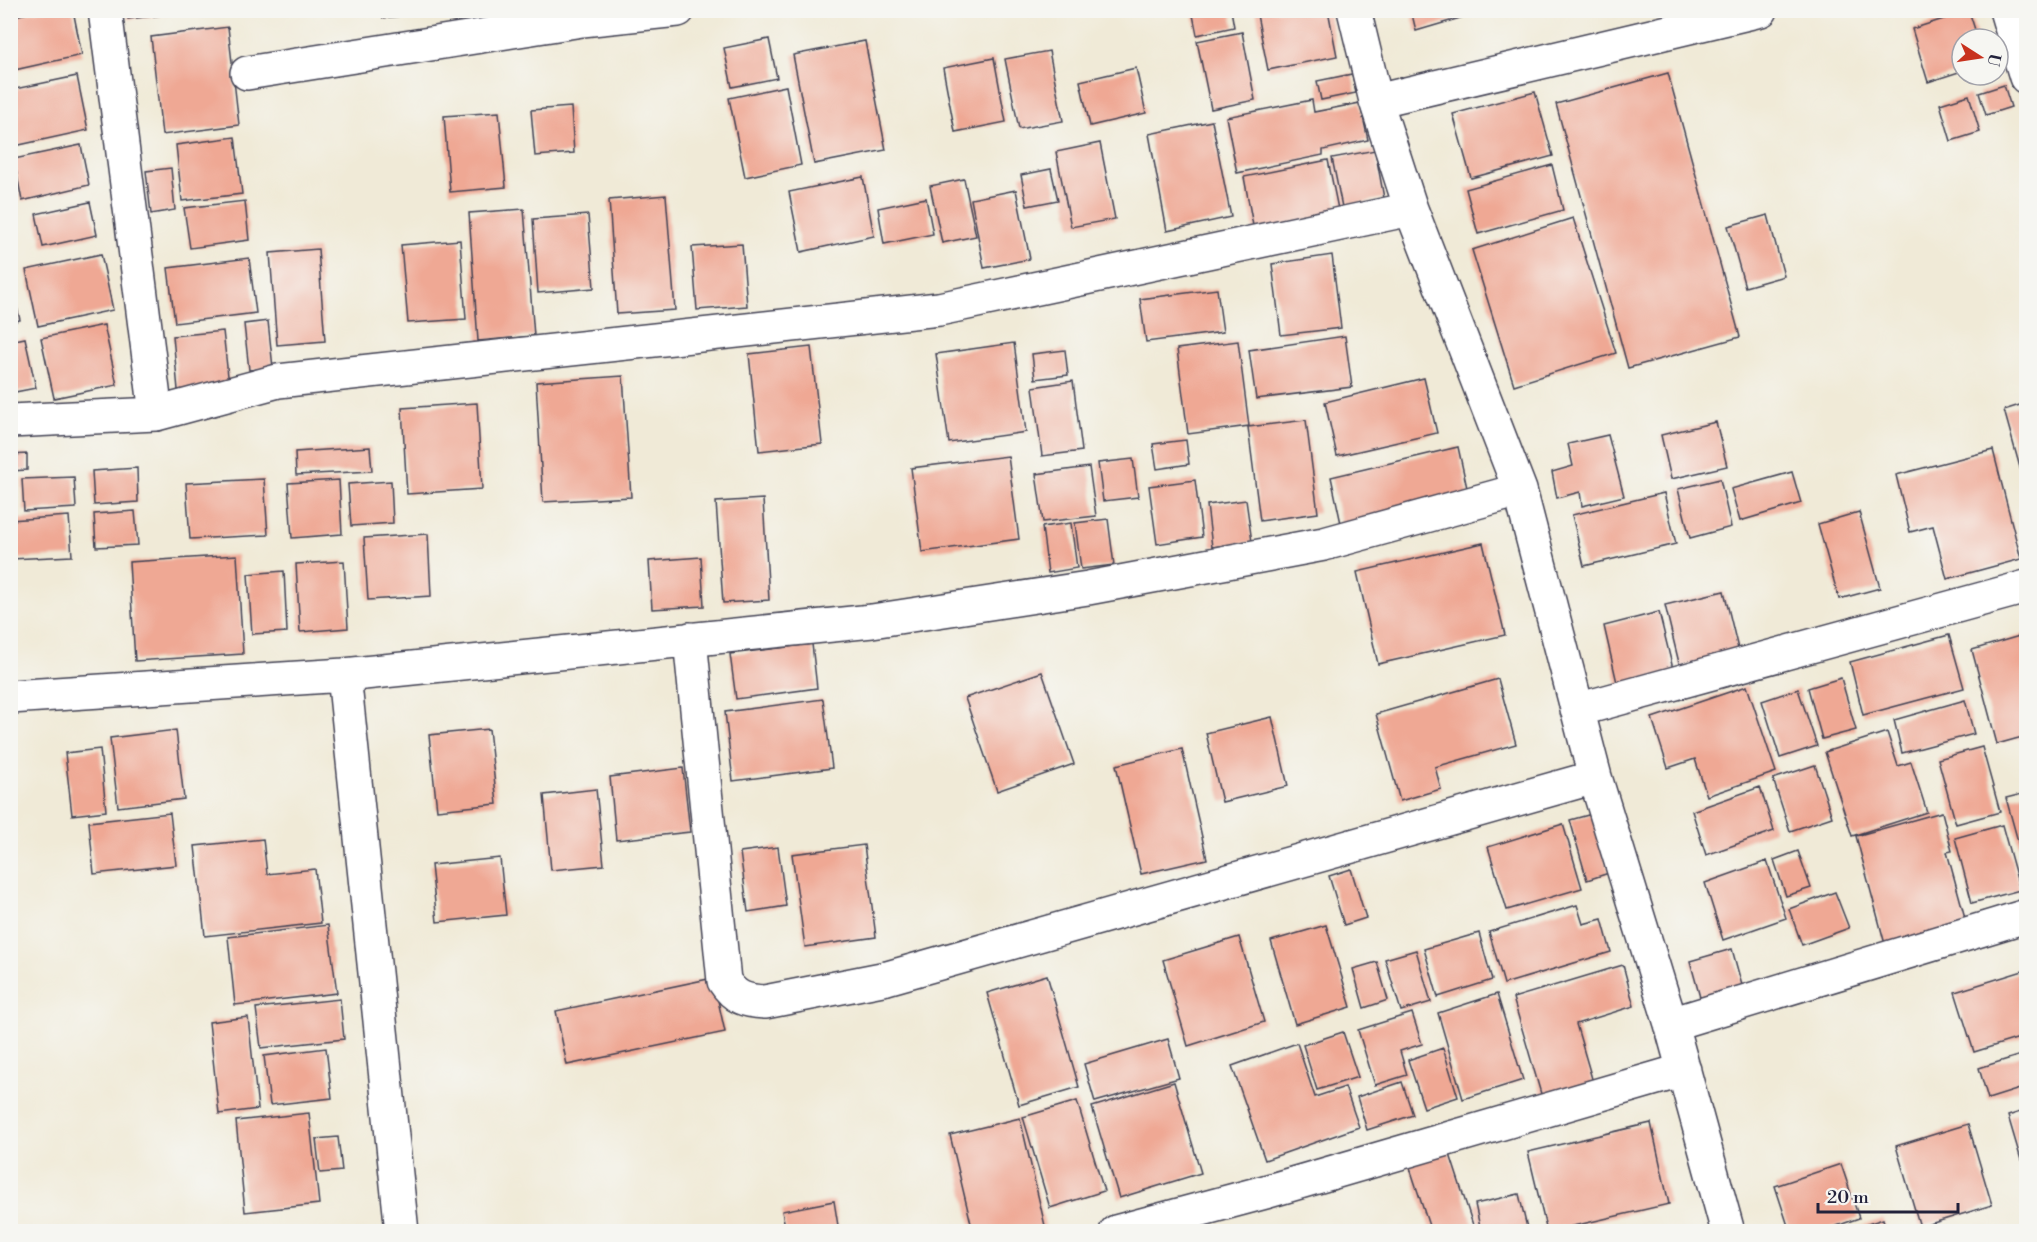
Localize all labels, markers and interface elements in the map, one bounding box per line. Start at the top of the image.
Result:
north arrow [1950,27,2010,87]
text: U [1982,52,2005,69]
scale bar [1818,1176,1958,1214]
text: 20 m [1827,1186,1869,1209]

